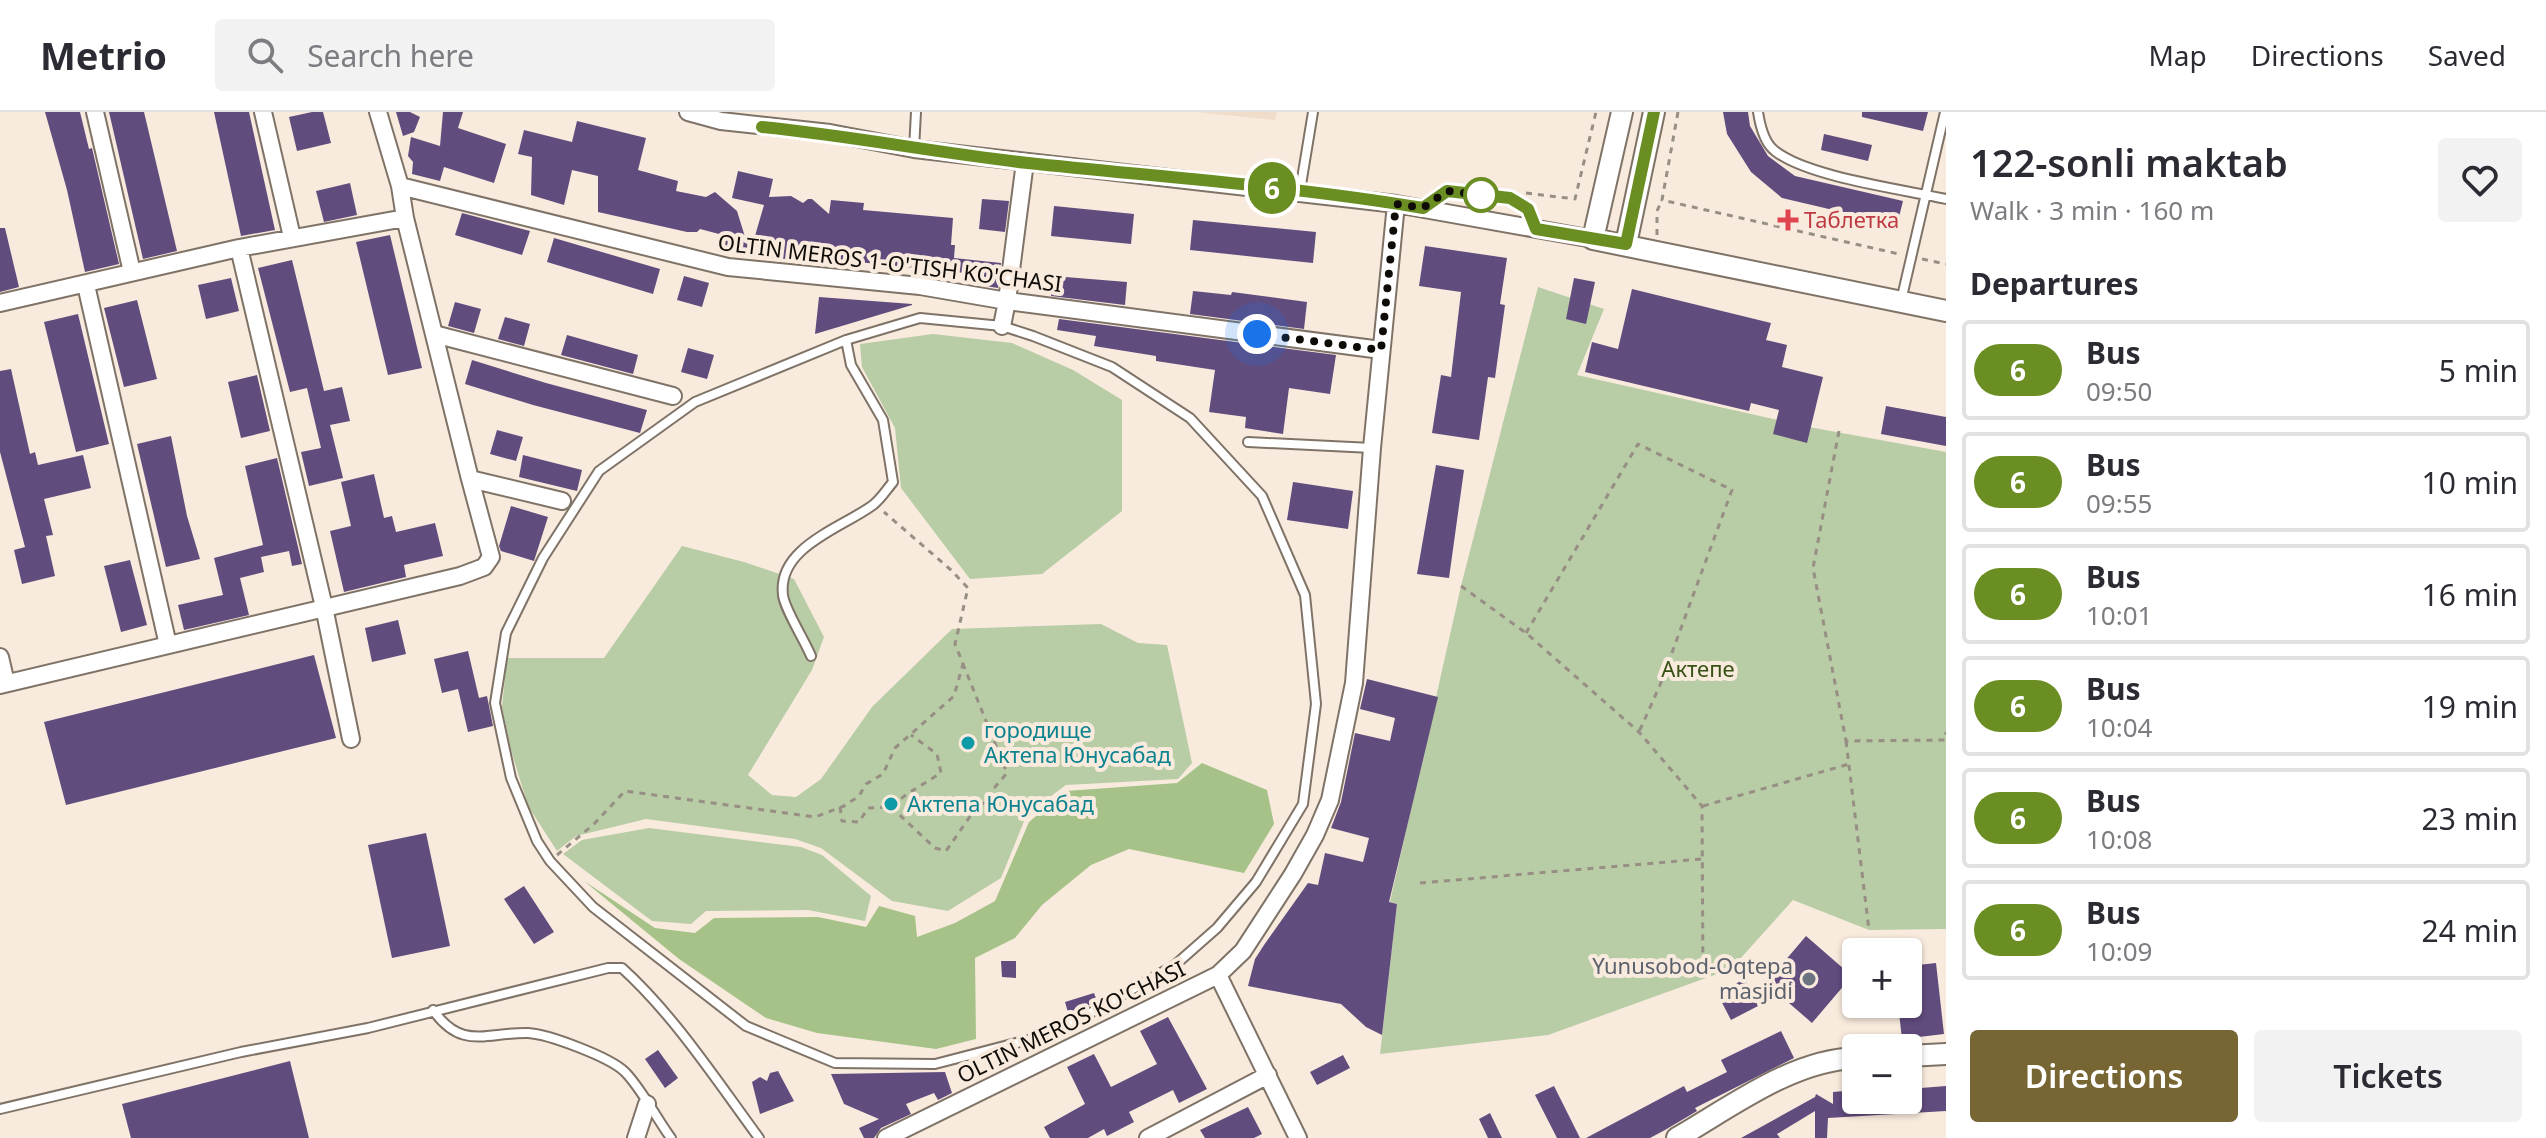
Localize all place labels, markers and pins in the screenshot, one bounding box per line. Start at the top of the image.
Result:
unlabelled marker [1464,178,1498,212]
place label: Таблетка [1804,204,1899,234]
marker: Таблетка [1779,211,1797,229]
place label: городище Актепа Юнусабад [984,714,1172,769]
marker: городище Актепа Юнусабад [959,734,977,752]
place label: Актепа Юнусабад [907,788,1095,818]
marker: Актепа Юнусабад [882,795,900,813]
place label: Yunusobod-Oqtepa masjidi [1592,950,1793,1005]
marker: Yunusobod-Oqtepa masjidi [1800,970,1818,988]

